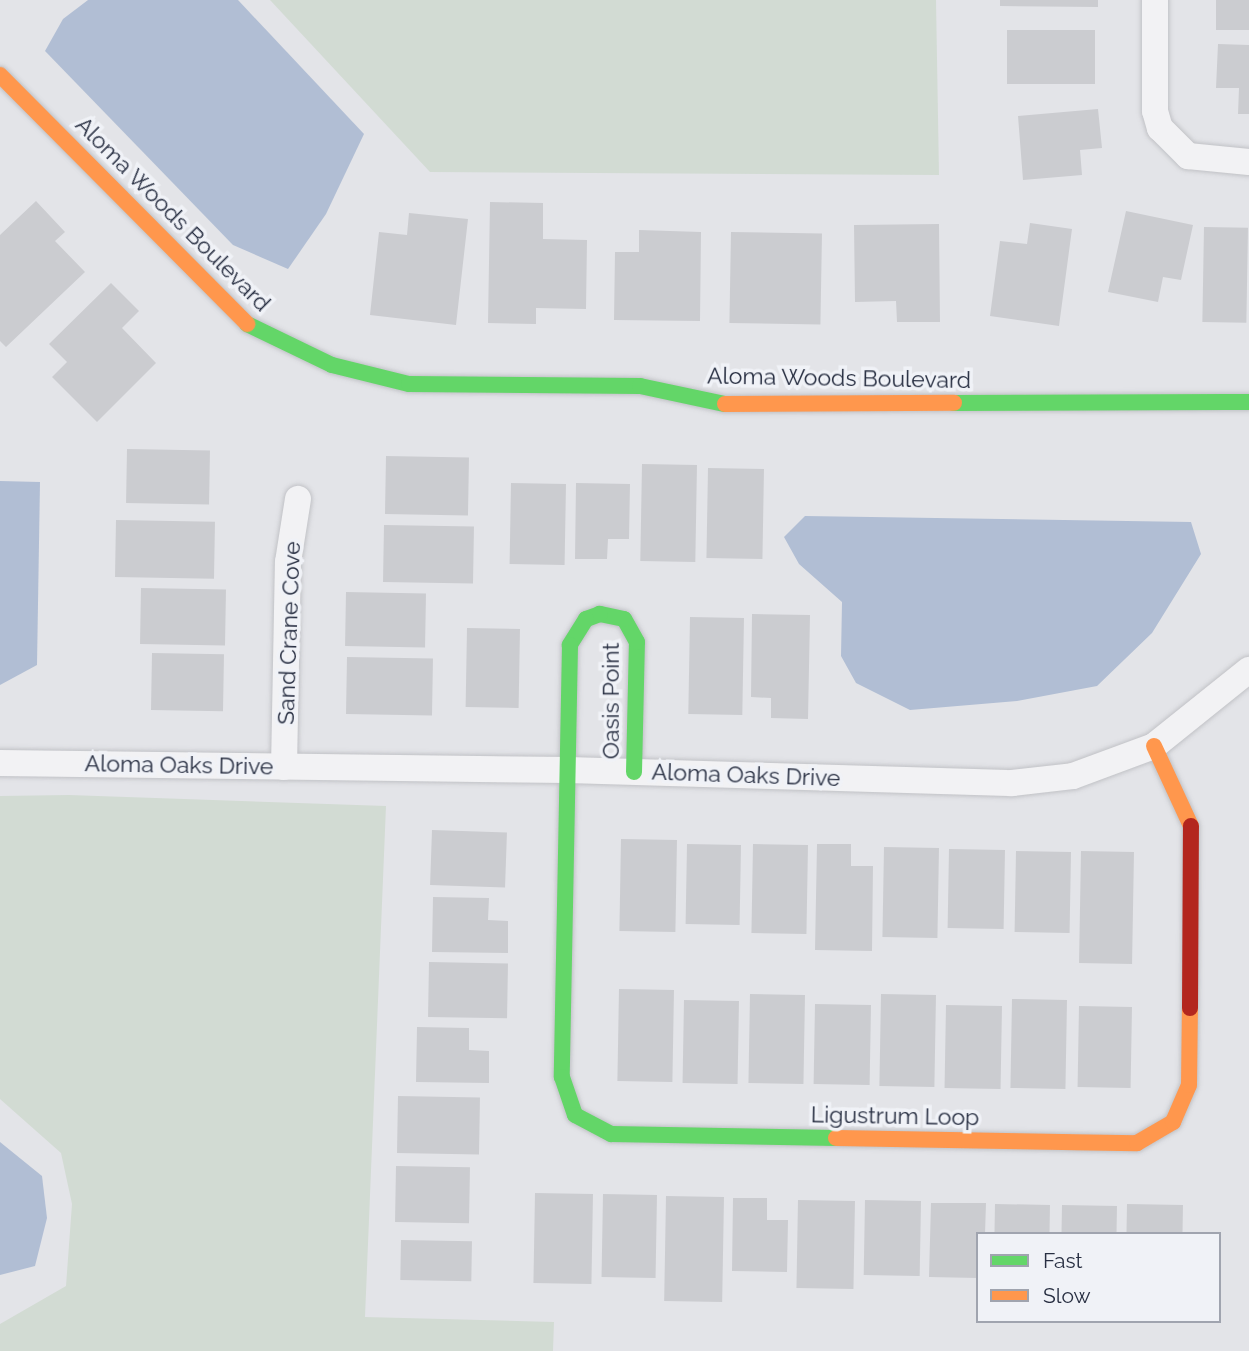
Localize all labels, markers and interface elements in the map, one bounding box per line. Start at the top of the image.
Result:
street label: Aloma Woods Boulevard [70,111,276,317]
street label: Aloma Woods Boulevard [706,362,972,394]
street label: Sand Crane Cove [272,541,306,725]
street label: Oasis Point [597,643,625,759]
street label: Aloma Oaks Drive [84,750,274,780]
street label: Aloma Oaks Drive [651,758,841,792]
street label: Ligustrum Loop [810,1101,980,1131]
legend [976,1232,1221,1323]
text: Fast [1043,1248,1083,1273]
text: Slow [1043,1283,1091,1308]

